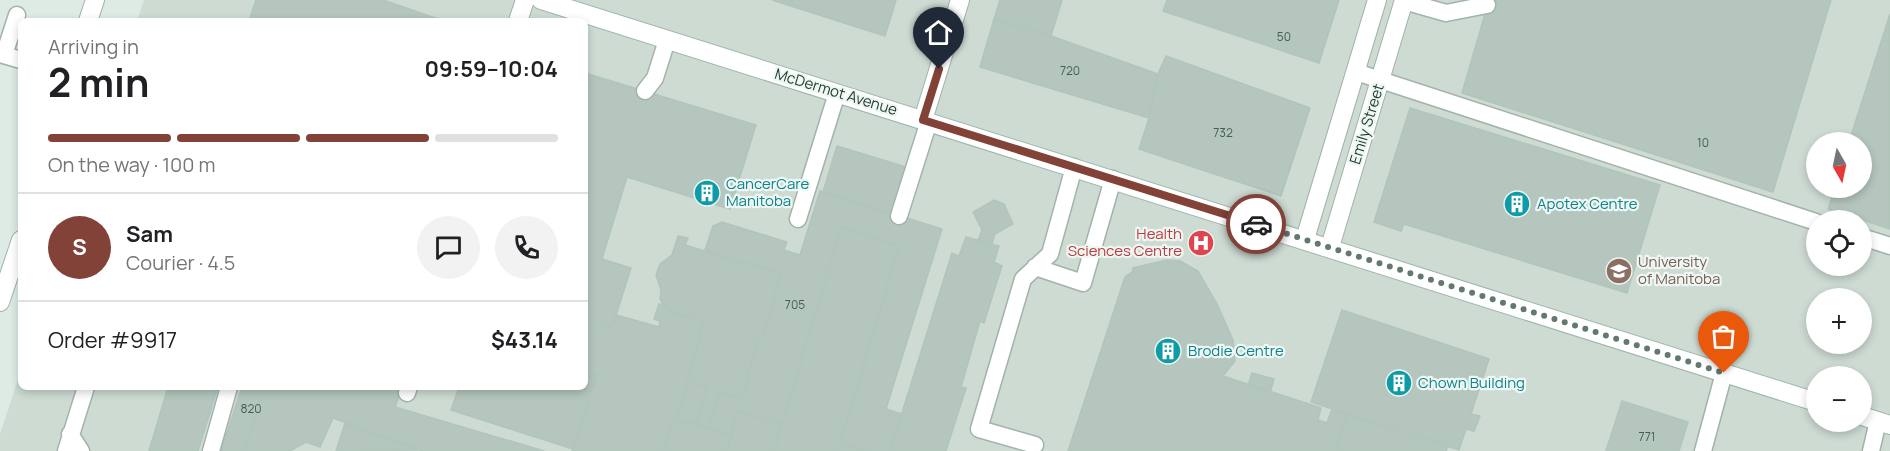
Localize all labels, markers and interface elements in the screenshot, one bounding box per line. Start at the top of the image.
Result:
pin [913,7,964,69]
icon: home [922,16,955,49]
house number: 50 [1277,28,1291,45]
text: Arriving in [48,33,139,60]
text: 09:59–10:04 [424,54,558,84]
text: 2 min [48,55,149,109]
house number: 720 [1060,62,1080,79]
street label: McDermot Avenue [772,63,900,120]
street label: Emily Street [1344,81,1389,167]
house number: 732 [1213,124,1233,141]
north arrow [1806,132,1872,198]
map controls [1806,132,1872,432]
house number: 10 [1697,134,1709,151]
text: On the way · 100 m [48,151,215,178]
place label: CancerCare Manitoba [726,173,809,211]
building icon: CancerCare Manitoba [692,178,722,208]
building icon: Apotex Centre [1502,189,1532,219]
place label: Apotex Centre [1537,193,1638,214]
courier [1226,194,1286,254]
icon: car [1240,208,1273,241]
button: locate [1806,210,1872,276]
button: chat [417,216,480,279]
button: phone [495,216,558,279]
text: Sam [126,219,173,249]
place label: Health Sciences Centre [1068,223,1182,261]
hospital icon: Health Sciences Centre [1186,228,1216,258]
text: S [72,232,87,262]
text: Courier · 4.5 [126,249,235,276]
place label: University of Manitoba [1638,251,1720,289]
school or university icon: University of Manitoba [1604,256,1634,286]
button: + [1806,288,1872,354]
house number: 705 [785,296,805,313]
pin [1698,311,1749,373]
icon: bag [1707,320,1740,353]
text: Order #9917 [48,325,177,355]
text: $43.14 [491,325,558,355]
building icon: Brodie Centre [1153,336,1183,366]
place label: Brodie Centre [1188,340,1284,361]
button: − [1806,366,1872,432]
building icon: Chown Building [1384,368,1414,398]
place label: Chown Building [1418,372,1525,393]
house number: 820 [240,400,262,417]
house number: 771 [1638,428,1656,445]

